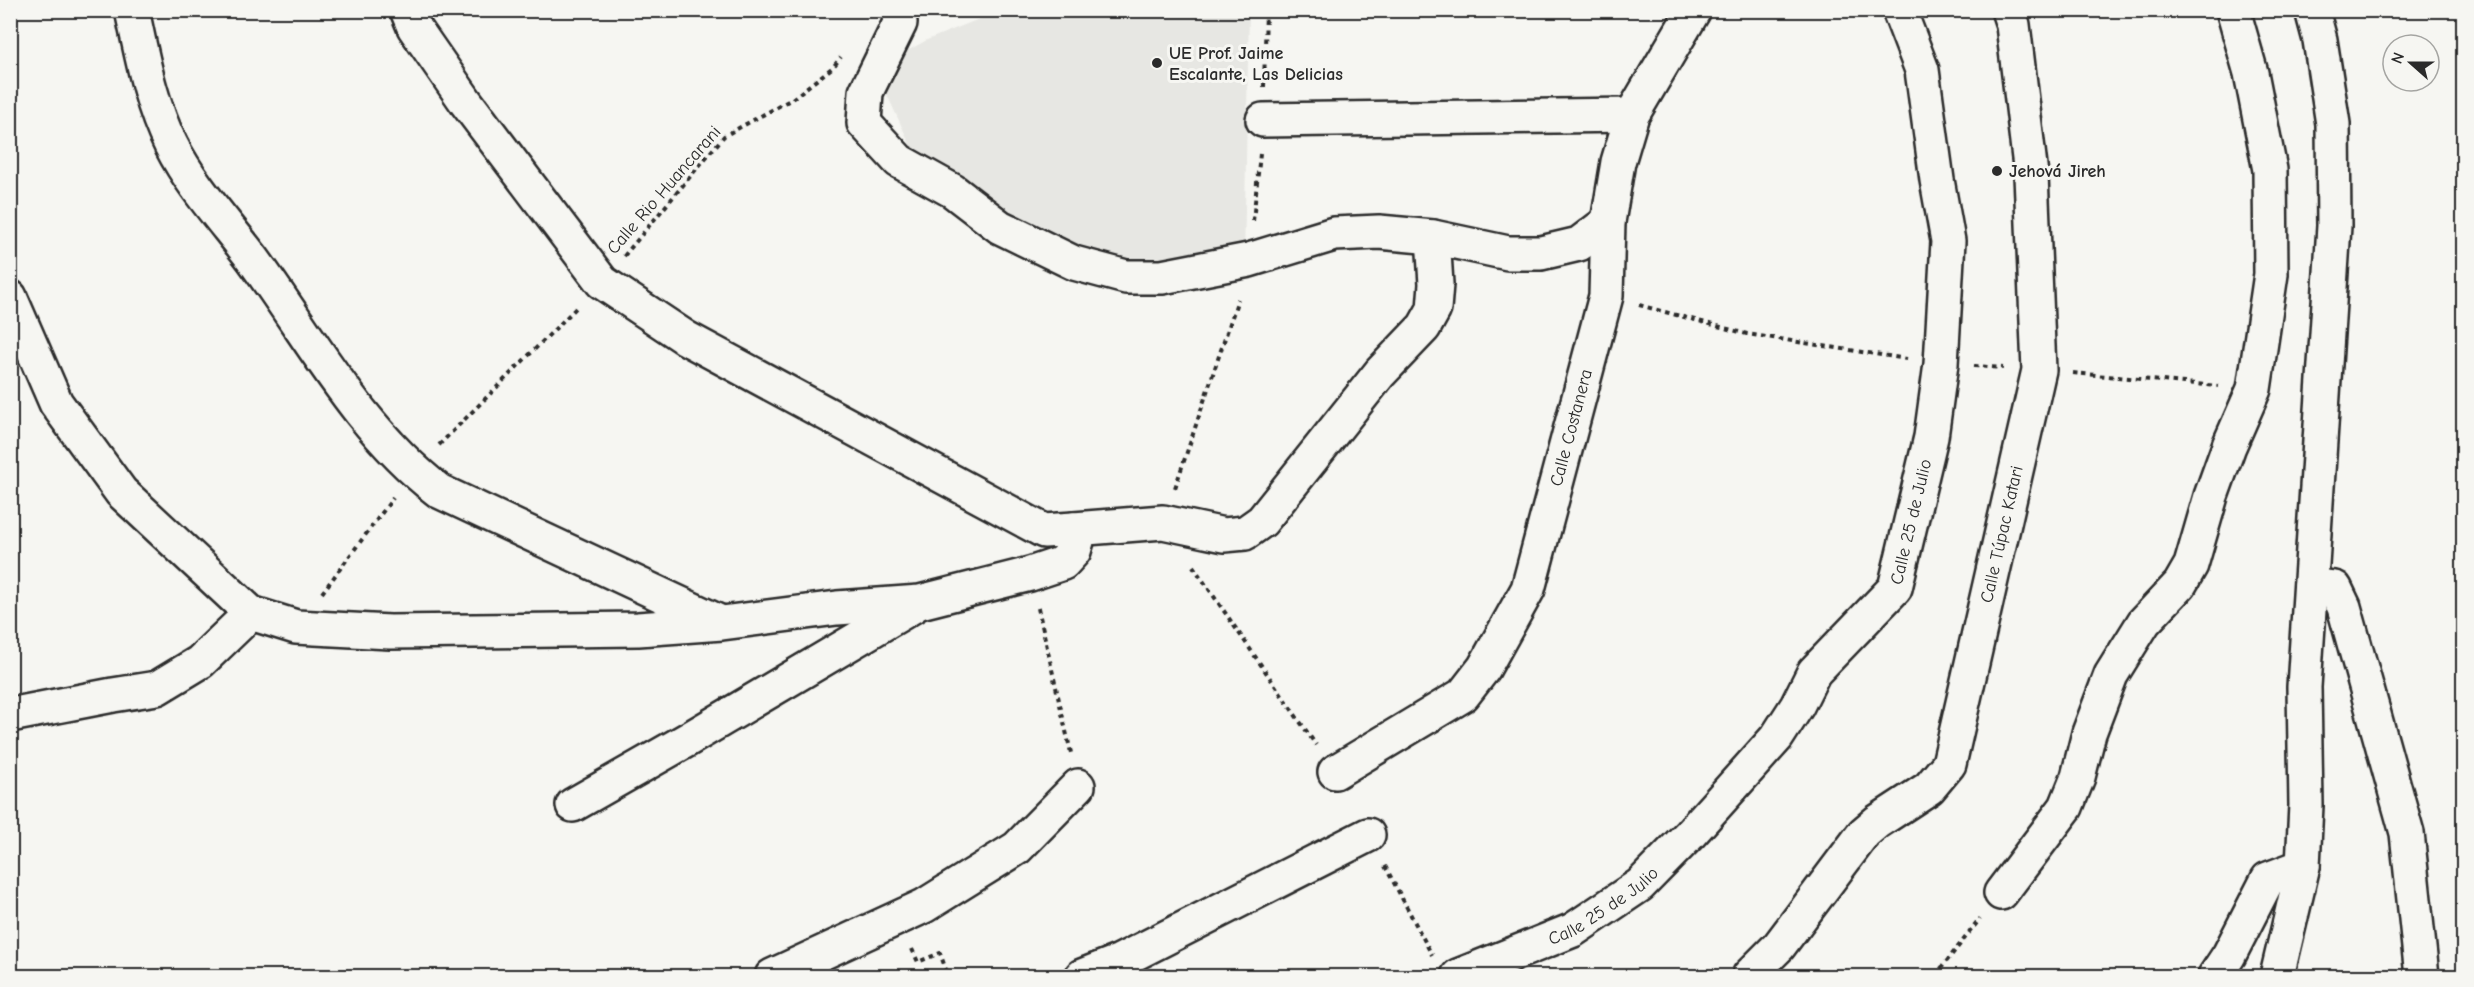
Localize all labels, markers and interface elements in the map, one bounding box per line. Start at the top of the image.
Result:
north arrow [2381,33,2441,93]
place label: UE Prof. Jaime Escalante, Las Delicias [1169,43,1343,85]
text: N [2388,50,2408,66]
marker: UE Prof. Jaime Escalante, Las Delicias [1150,56,1164,70]
street label: Calle Rio Huancarani [603,122,725,258]
place label: Jehová Jireh [2009,161,2106,182]
marker: Jehová Jireh [1990,164,2004,178]
street label: Calle Costanera [1545,367,1597,488]
street label: Calle 25 de Julio [1886,457,1936,586]
street label: Calle Túpac Katari [1976,464,2027,605]
street label: Calle 25 de Julio [1545,862,1663,949]

